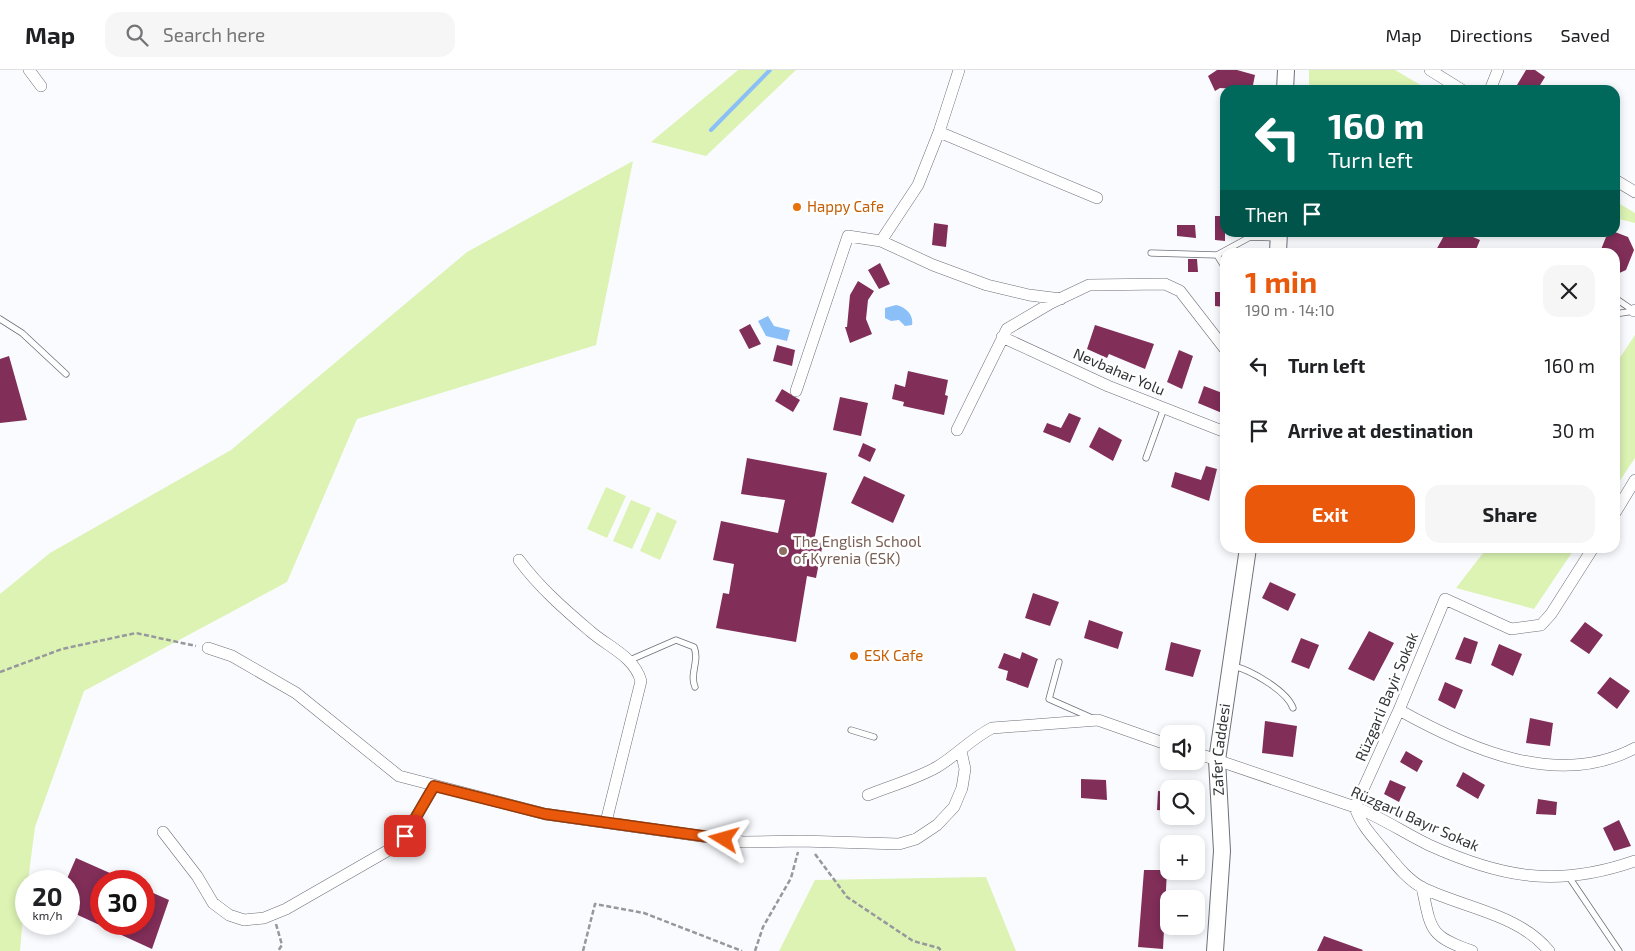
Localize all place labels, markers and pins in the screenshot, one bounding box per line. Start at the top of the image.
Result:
place label: Happy Cafe [807,197,884,215]
marker: Happy Cafe [791,201,803,213]
place label: The English School of Kyrenia (ESK) [793,532,922,567]
marker: The English School of Kyrenia (ESK) [777,545,789,557]
place label: ESK Cafe [864,646,923,664]
marker: ESK Cafe [848,650,860,662]
pin [384,815,426,857]

